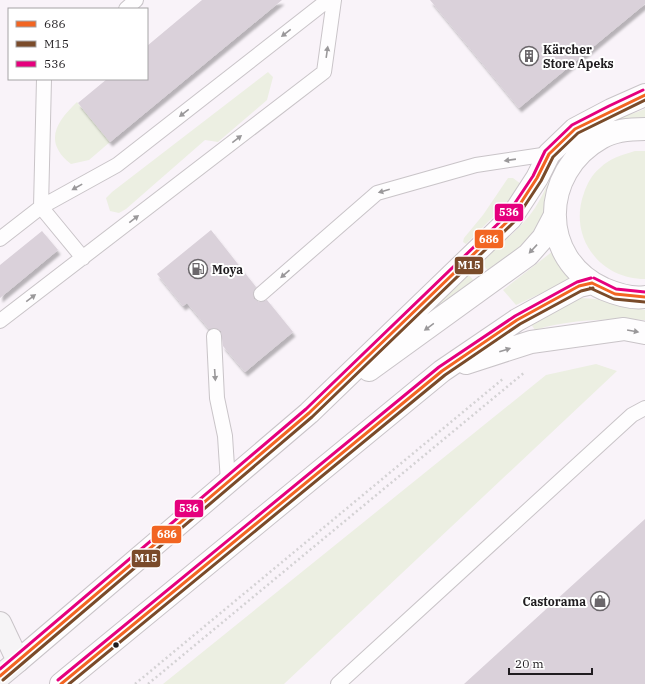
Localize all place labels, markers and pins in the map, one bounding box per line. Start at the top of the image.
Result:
place label: Kärcher Store Apeks [543,42,614,71]
building icon: Kärcher Store Apeks [518,45,540,67]
fuel station icon: Moya [187,258,209,280]
place label: Moya [212,262,243,277]
shop icon: Castorama [589,590,611,612]
place label: Castorama [523,594,586,609]
unlabelled marker [111,640,121,650]

